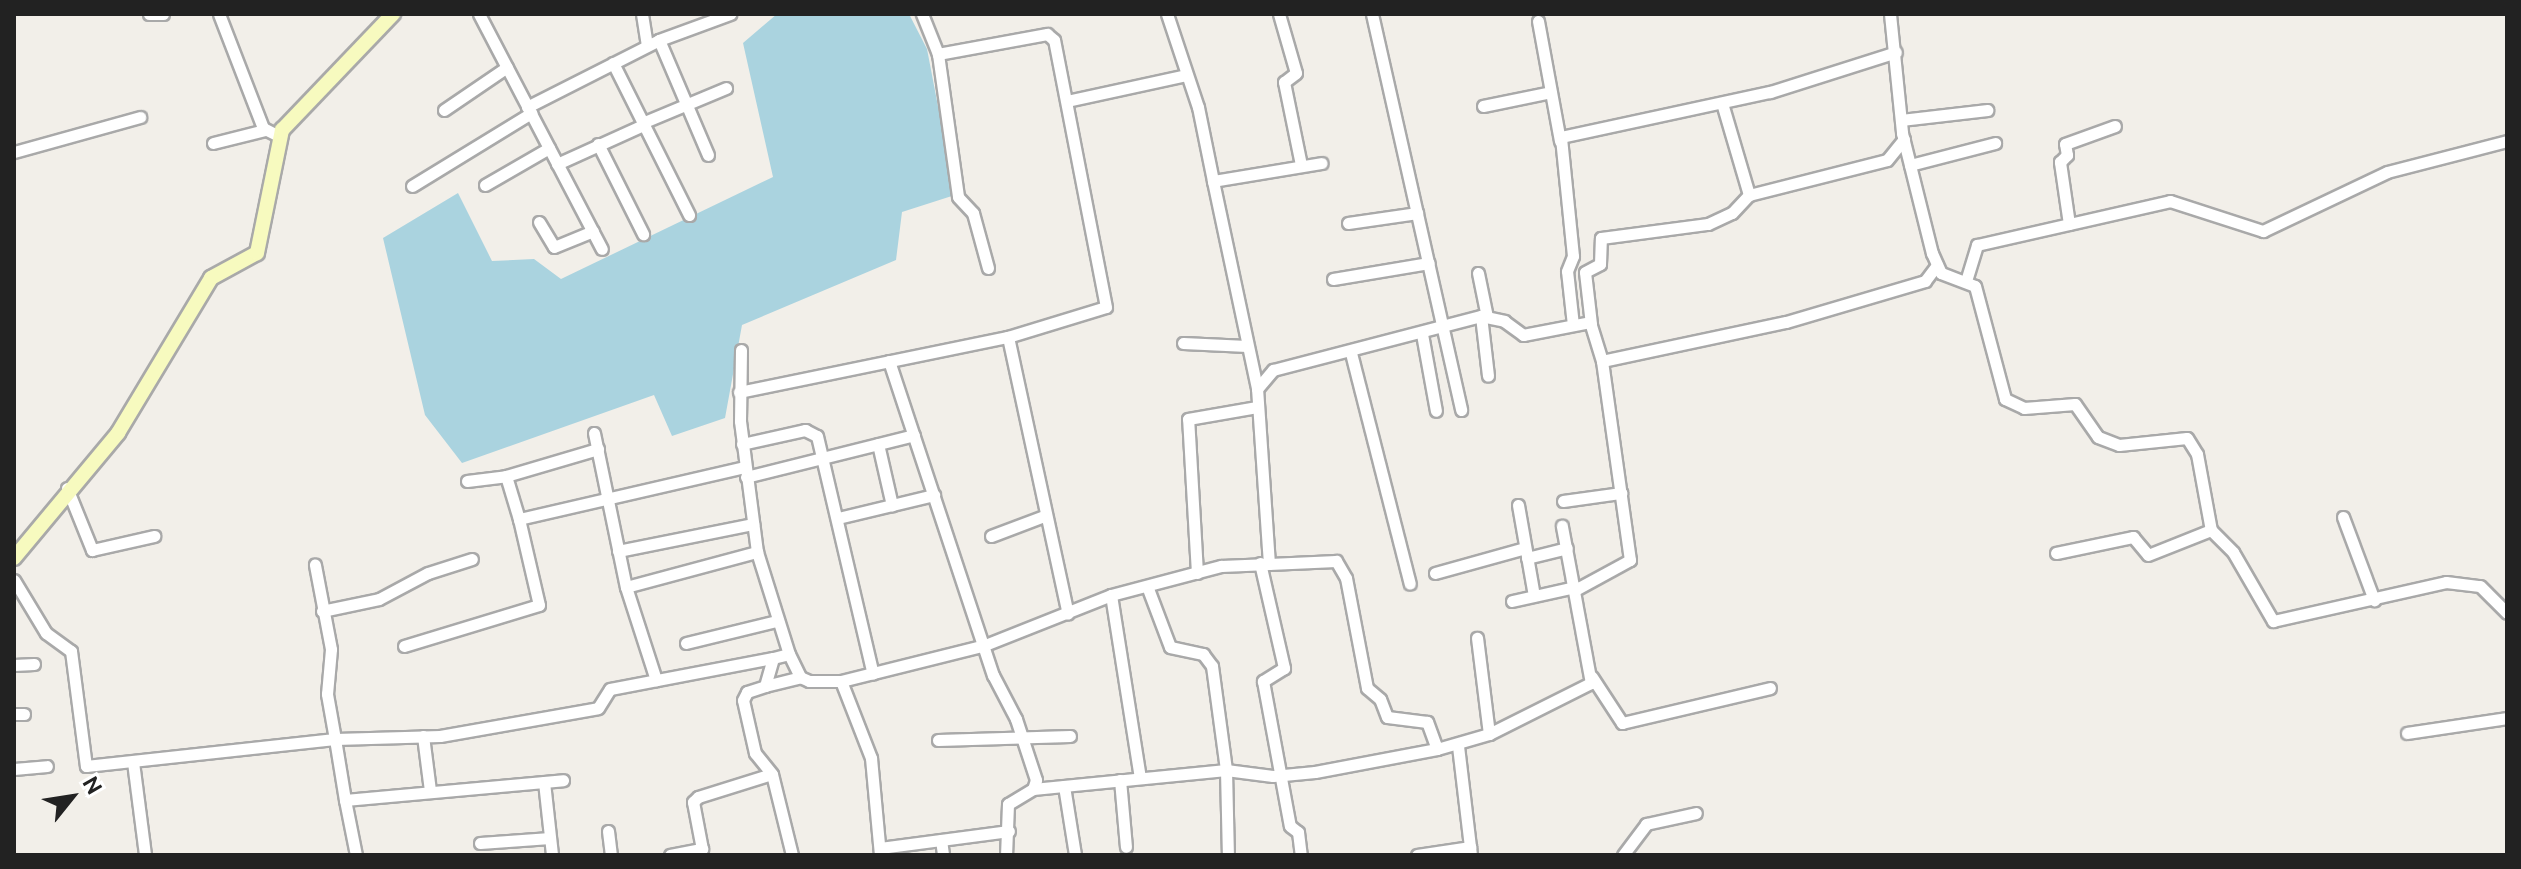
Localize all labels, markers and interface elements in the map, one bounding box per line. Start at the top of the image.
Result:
north arrow [32,757,112,837]
text: N [78,771,108,798]

